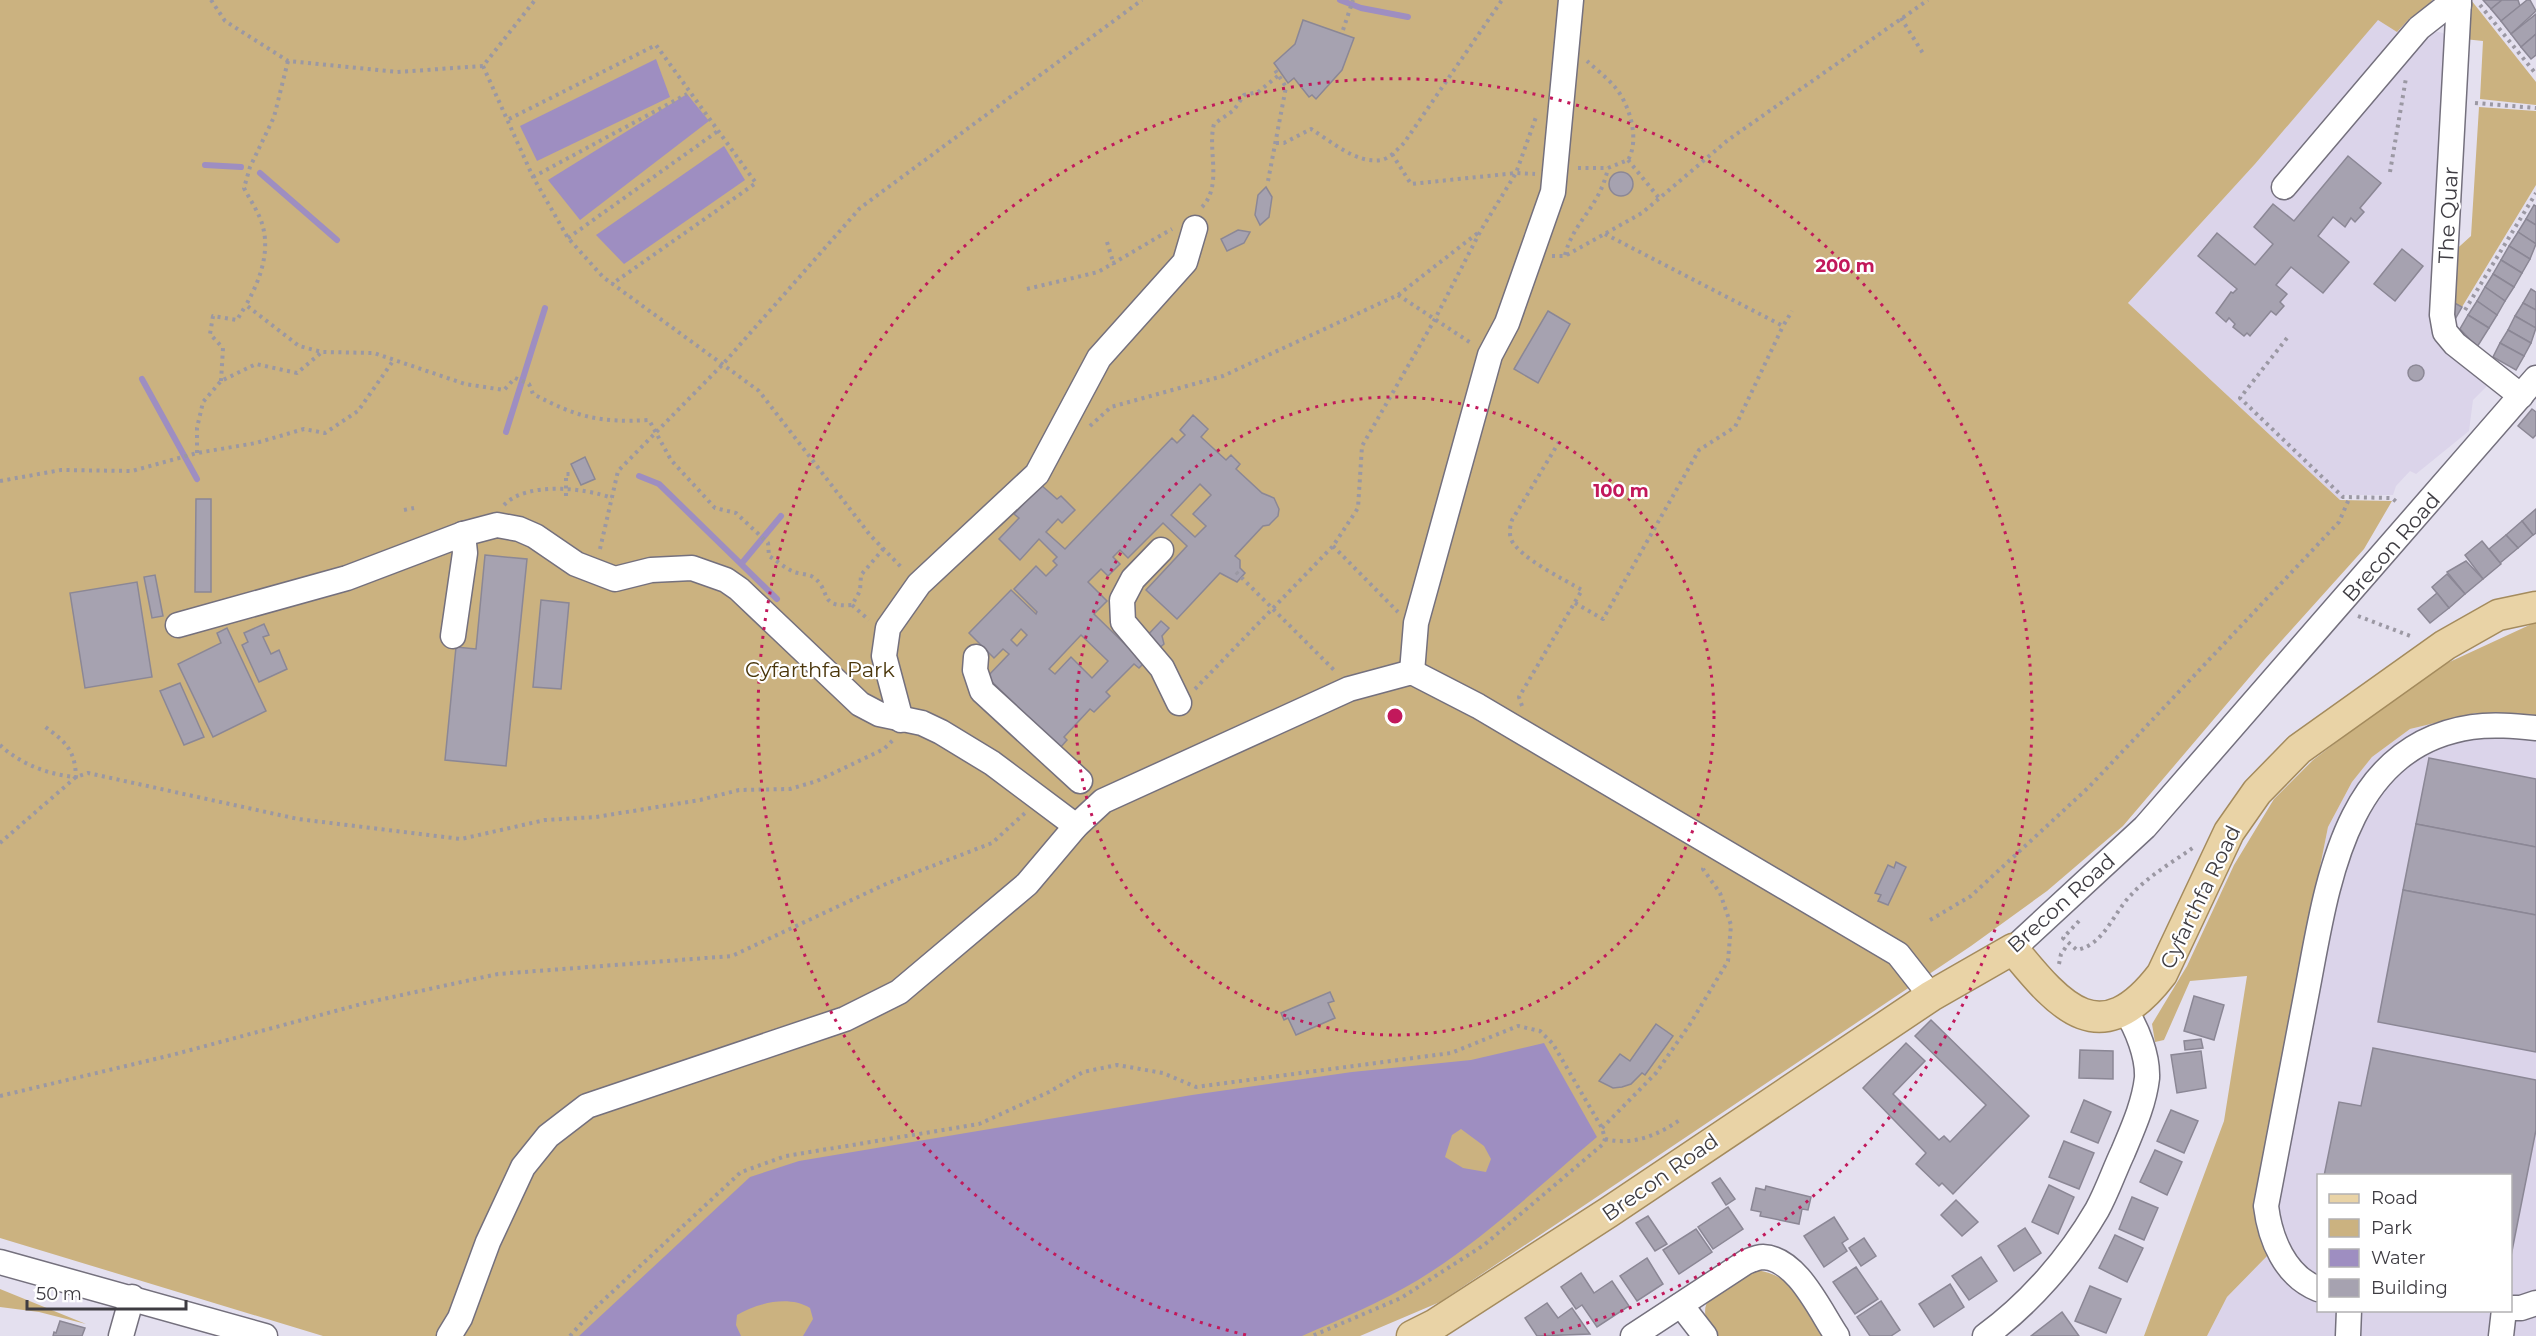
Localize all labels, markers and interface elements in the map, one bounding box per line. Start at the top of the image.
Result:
street label: The Quar [2433,166,2463,264]
text: 200 m [1815,255,1875,277]
text: 100 m [1593,480,1649,502]
street label: Brecon Road [2337,487,2445,607]
park label: Cyfarthfa Park [745,657,895,682]
centre of rings [1385,706,1405,726]
street label: Cyfarthfa Road [2154,821,2246,973]
street label: Brecon Road [2002,848,2120,958]
street label: Brecon Road [1597,1128,1723,1226]
legend [2317,1174,2512,1312]
text: Road [2371,1187,2418,1209]
text: Park [2371,1217,2412,1239]
text: Water [2371,1247,2426,1269]
scale bar [27,1273,186,1311]
text: Building [2371,1277,2448,1299]
text: 50 m [36,1283,82,1305]

